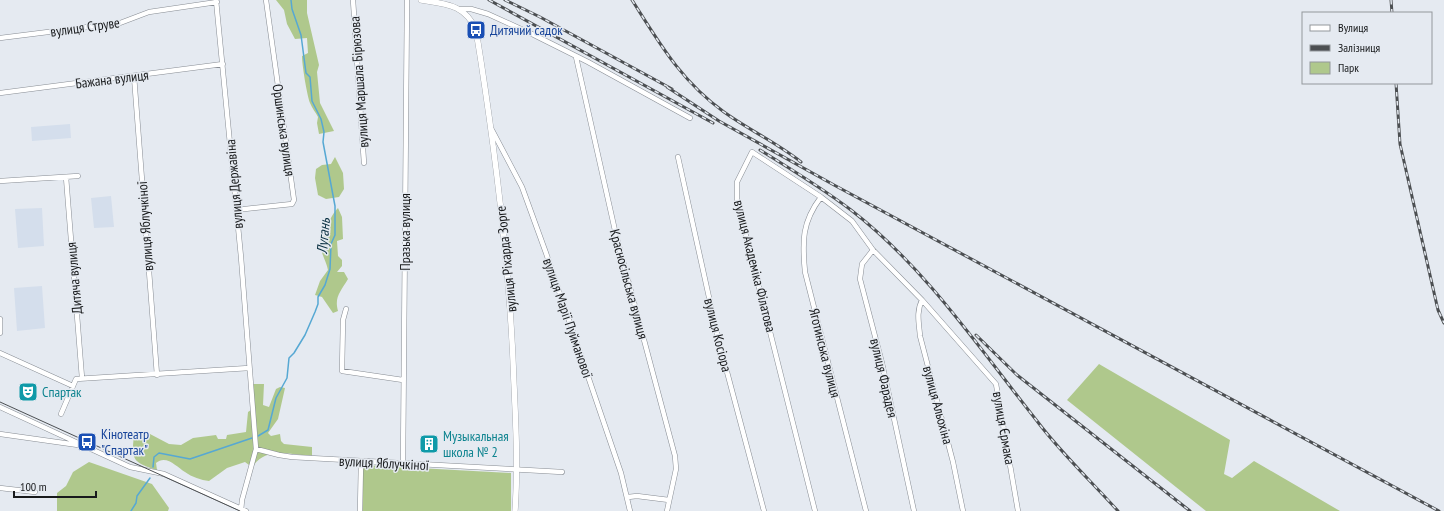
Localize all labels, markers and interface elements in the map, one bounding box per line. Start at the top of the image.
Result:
legend [1302,12,1432,84]
street label: вулиця Струве [49,13,121,41]
street label: вулиця Маршала Бірюзова [345,16,373,148]
bus stop icon: Дитячий садок [465,19,487,41]
text: Вулиця [1338,20,1368,35]
place label: Дитячий садок [490,21,563,39]
text: Залізниця [1338,40,1380,55]
text: Парк [1338,60,1359,75]
street label: Бажана вулиця [74,66,150,92]
street label: Оршинська вулиця [269,83,299,177]
street label: вулиця Державіна [221,139,247,229]
street label: вулиця Яблучкіної [133,180,157,272]
street label: Празька вулиця [396,193,414,271]
street label: вулиця Академіка Філатова [730,198,780,334]
street label: вулиця Ріхарда Зорге [491,205,521,313]
water label: Лугань [312,216,334,256]
street label: Красносільська вулиця [606,227,652,341]
street label: Дитяча вулиця [62,241,86,315]
street label: вулиця Марії Пуйманової [539,256,597,380]
street label: вулиця Косіора [700,296,736,374]
street label: Яготинська вулиця [805,306,845,400]
street label: вулиця Фарадея [866,337,902,419]
street label: вулиця Альохіна [919,364,957,446]
theatre icon: Спартак [17,381,39,403]
place label: Спартак [42,383,82,401]
street label: вулиця Єрмака [989,390,1019,466]
place label: Кінотеатр "Спартак" [101,425,149,459]
place label: Музыкальная школа № 2 [443,427,509,461]
bus stop icon: Кінотеатр "Спартак" [76,431,98,453]
building icon: Музыкальная школа № 2 [418,433,440,455]
street label: вулиця Яблучкіної [339,452,429,474]
scale bar [14,473,96,499]
text: 100 m [20,479,47,494]

